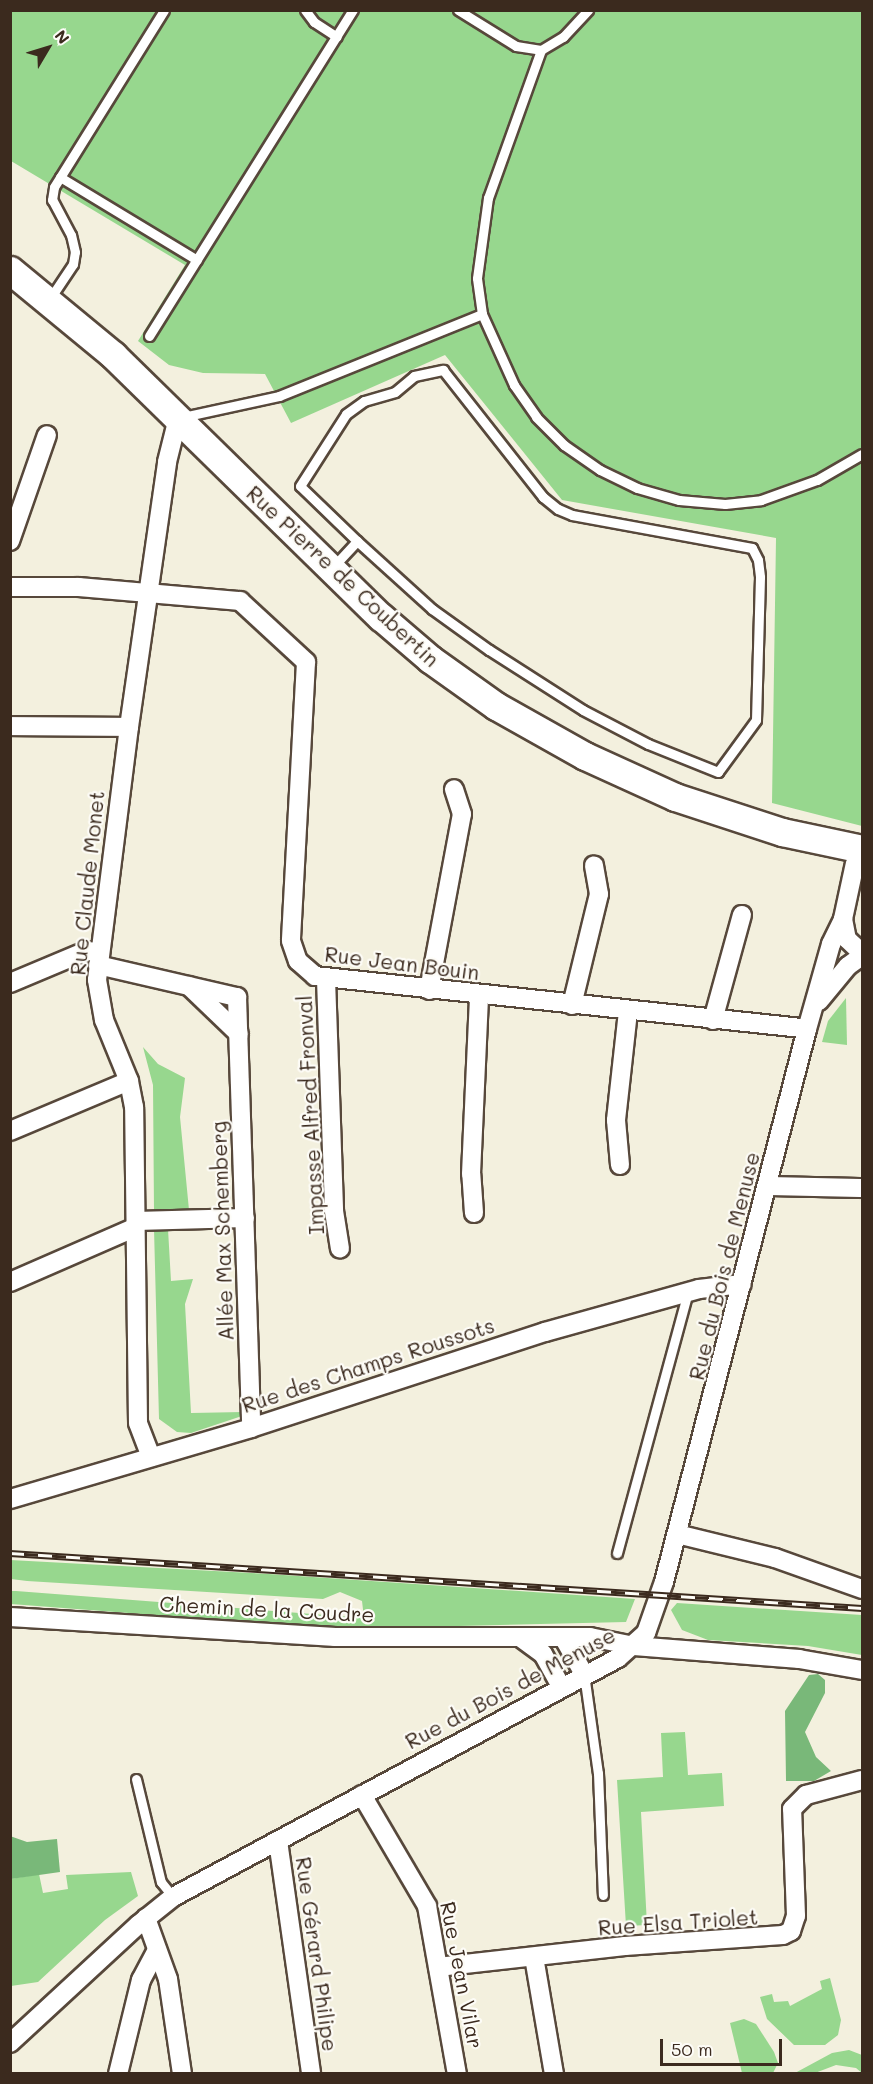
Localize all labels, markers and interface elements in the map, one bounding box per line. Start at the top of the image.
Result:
north arrow [18,18,78,78]
text: N [51,25,75,48]
street label: Rue Pierre de Coubertin [242,480,444,672]
street label: Rue Claude Monet [65,789,109,977]
street label: Rue Jean Bouin [323,941,481,985]
street label: Impasse Alfred Fronval [291,995,329,1235]
street label: Allée Max Schemberg [206,1121,238,1341]
street label: Rue du Bois de Menuse [683,1149,765,1383]
street label: Rue des Champs Roussots [238,1312,498,1418]
street label: Chemin de la Coudre [159,1591,375,1627]
street label: Rue du Bois de Menuse [401,1622,619,1754]
street label: Rue Gérard Philipe [291,1855,343,2053]
street label: Rue Jean Vilar [435,1899,489,2051]
street label: Rue Elsa Triolet [597,1904,759,1940]
scale bar [663,2027,784,2065]
text: 50 m [671,2037,713,2061]

